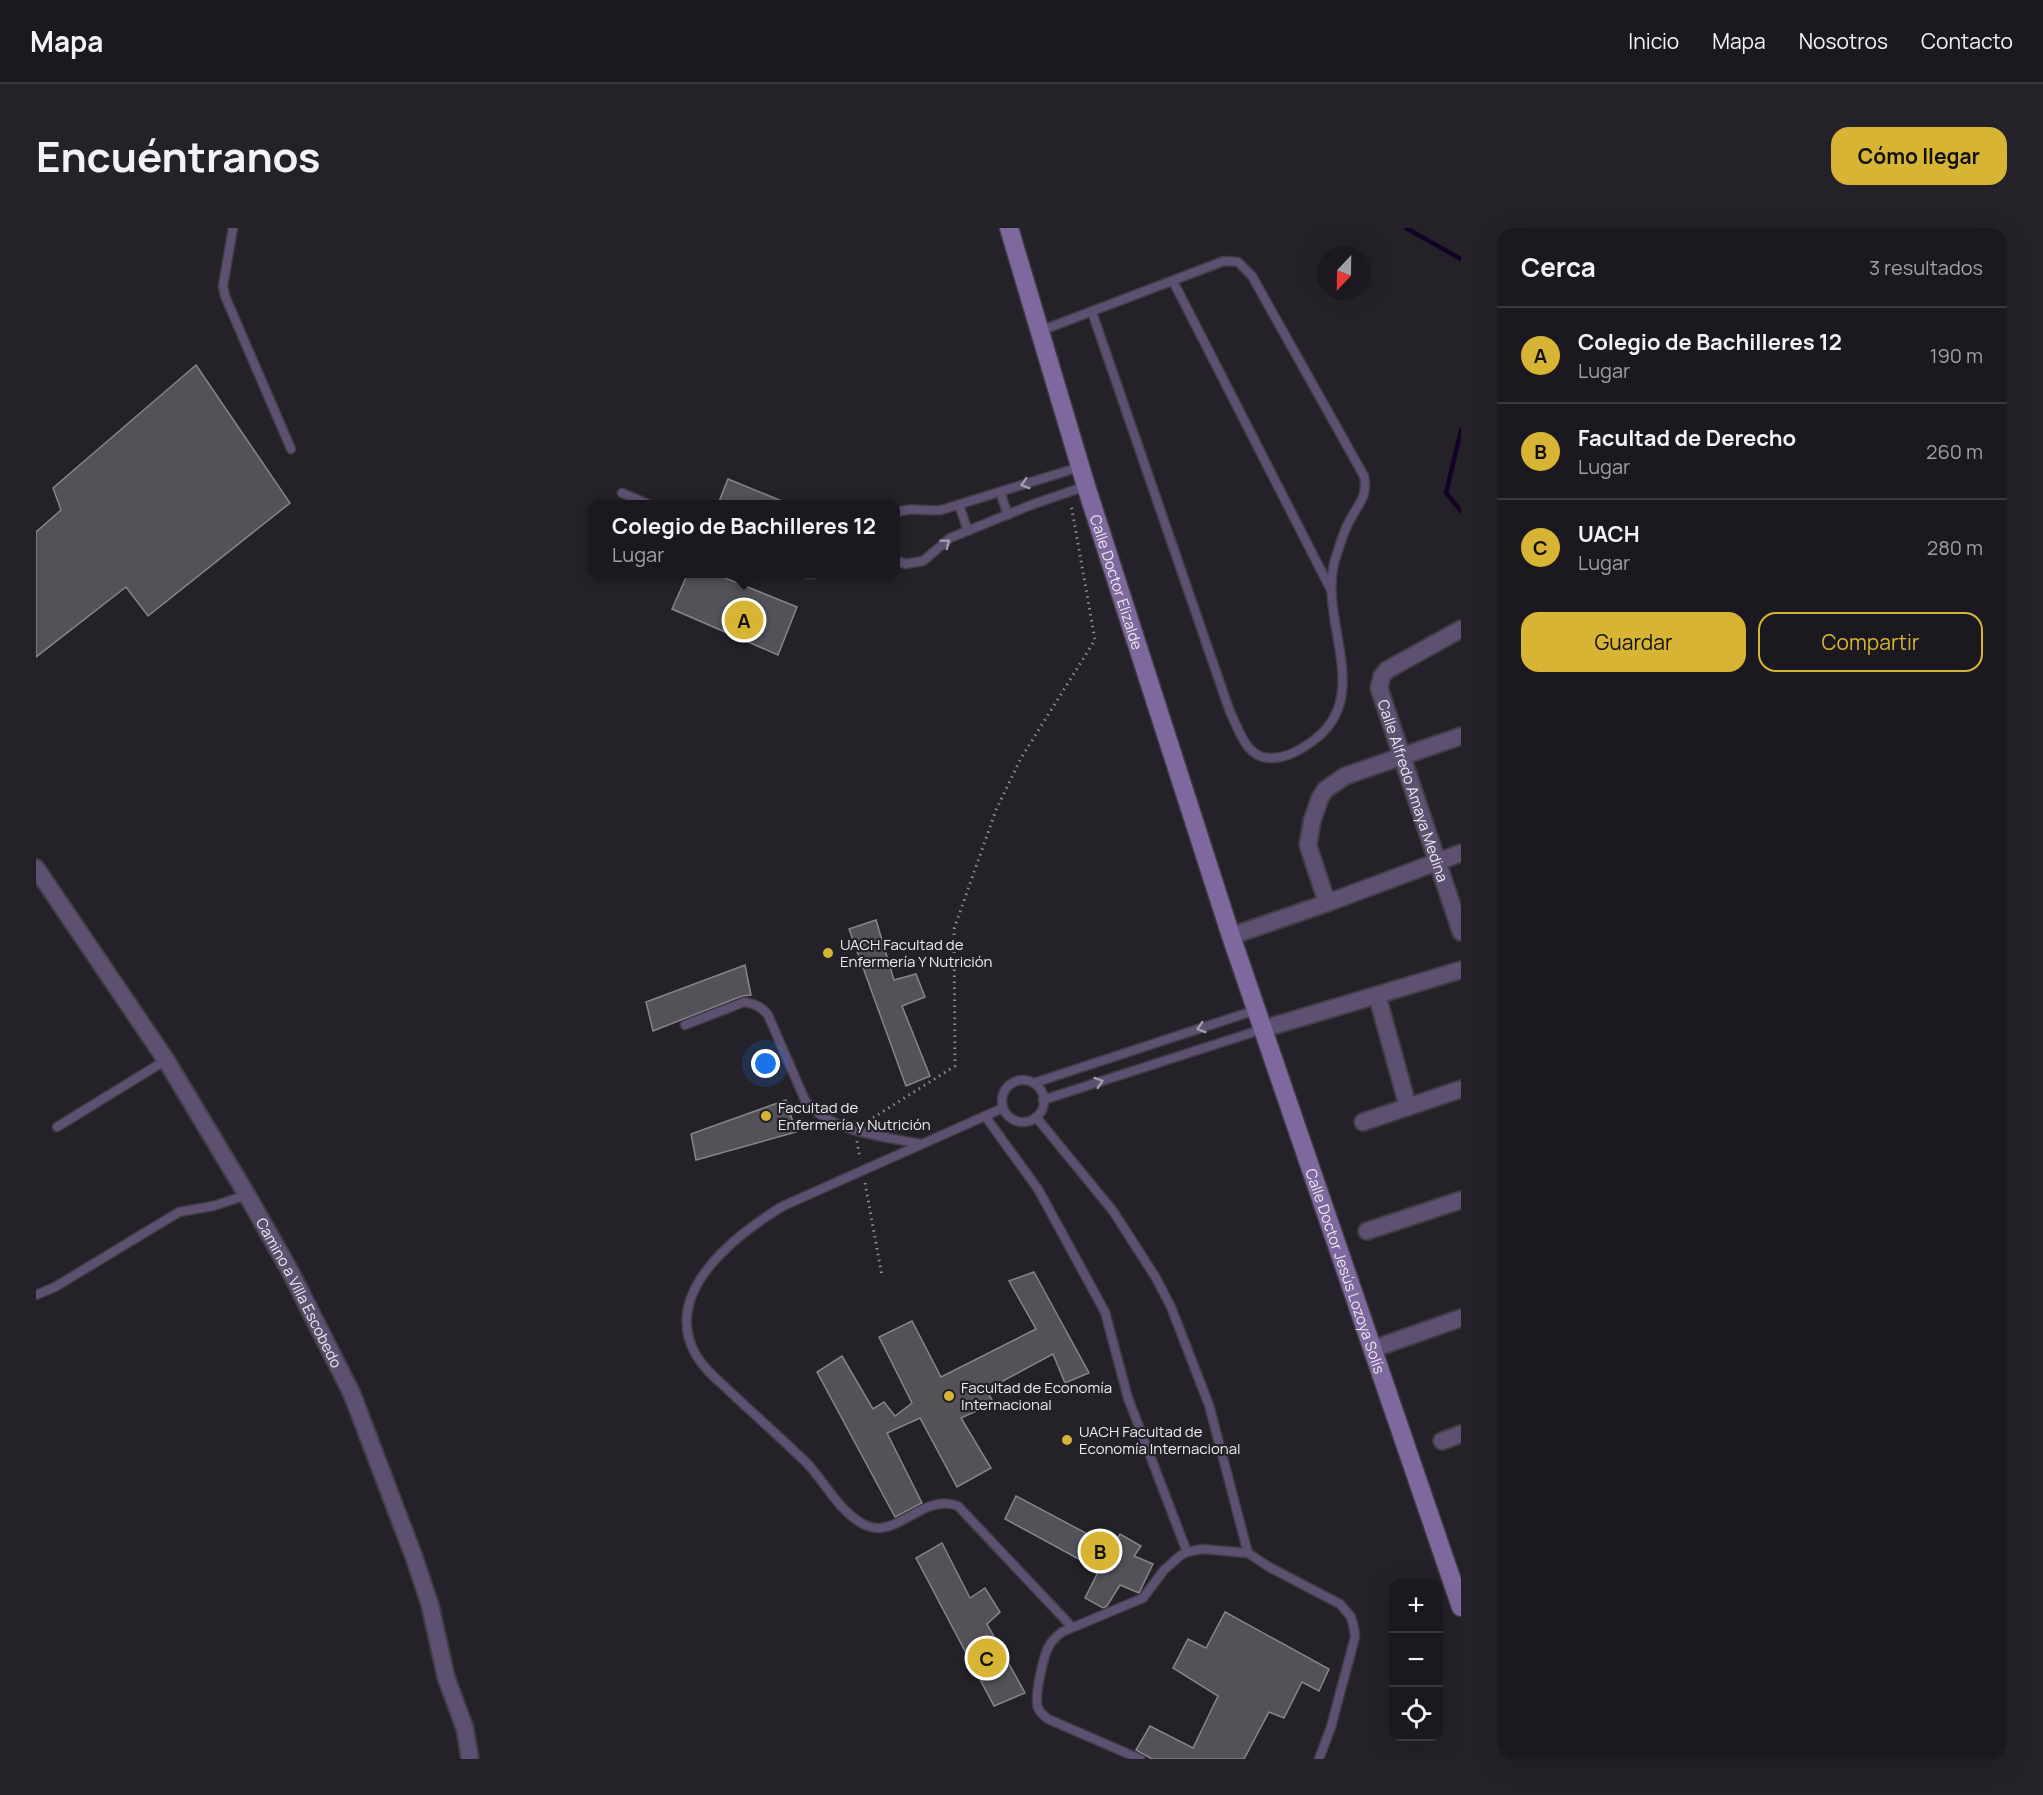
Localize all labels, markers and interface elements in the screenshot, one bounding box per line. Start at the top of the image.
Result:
text: Mapa [30,22,103,60]
text: Inicio [1628,27,1679,55]
text: Mapa [1712,27,1766,55]
text: Nosotros [1799,27,1888,55]
text: Contacto [1921,27,2013,55]
text: Encuéntranos [36,127,321,185]
button: Cómo llegar [1831,127,2007,185]
north arrow [1317,246,1371,300]
text: Cerca [1521,249,1596,285]
text: 3 resultados [1869,254,1983,281]
text: Colegio de Bachilleres 12 [1578,327,1842,357]
text: A [1534,342,1547,369]
text: 190 m [1930,342,1983,369]
text: Lugar [1578,357,1630,384]
text: Facultad de Derecho [1578,423,1796,453]
text: B [1534,438,1547,465]
text: 260 m [1926,438,1983,465]
text: Lugar [1578,453,1630,480]
one-way arrow [1020,477,1031,489]
popup [588,500,900,578]
text: Colegio de Bachilleres 12 [612,511,876,541]
street label: Calle Doctor Elizalde [1085,512,1149,652]
text: UACH [1578,519,1640,549]
text: C [1533,534,1548,561]
text: 280 m [1927,534,1983,561]
one-way arrow [940,539,951,550]
text: Lugar [612,541,664,568]
text: Lugar [1578,549,1630,576]
pin: A [724,598,764,642]
button: Guardar [1521,612,1746,672]
button: Compartir [1758,612,1983,672]
street label: Calle Alfredo Amaya Medina [1373,697,1454,885]
place label: UACH Facultad de Enfermería Y Nutrición [840,934,993,972]
marker: UACH Facultad de Enfermería Y Nutrición [821,946,835,960]
one-way arrow [1196,1021,1207,1033]
your location [751,1049,780,1078]
one-way arrow [1093,1077,1104,1089]
place label: Facultad de Enfermería y Nutrición [778,1097,931,1135]
marker: Facultad de Enfermería y Nutrición [759,1109,773,1123]
street label: Calle Doctor Jesús Lozoya Solís [1301,1165,1391,1376]
street label: Camino a Villa Escobedo [251,1214,348,1371]
place label: Facultad de Economía Internacional [961,1377,1112,1415]
marker: Facultad de Economía Internacional [942,1389,956,1403]
place label: UACH Facultad de Economía Internacional [1079,1421,1241,1459]
marker: UACH Facultad de Economía Internacional [1060,1433,1074,1447]
pin: B [1080,1528,1120,1574]
map controls [1389,1579,1443,1741]
button: + [1389,1579,1443,1633]
button: − [1389,1633,1443,1687]
pin: C [968,1636,1006,1680]
button: locate [1389,1687,1443,1741]

